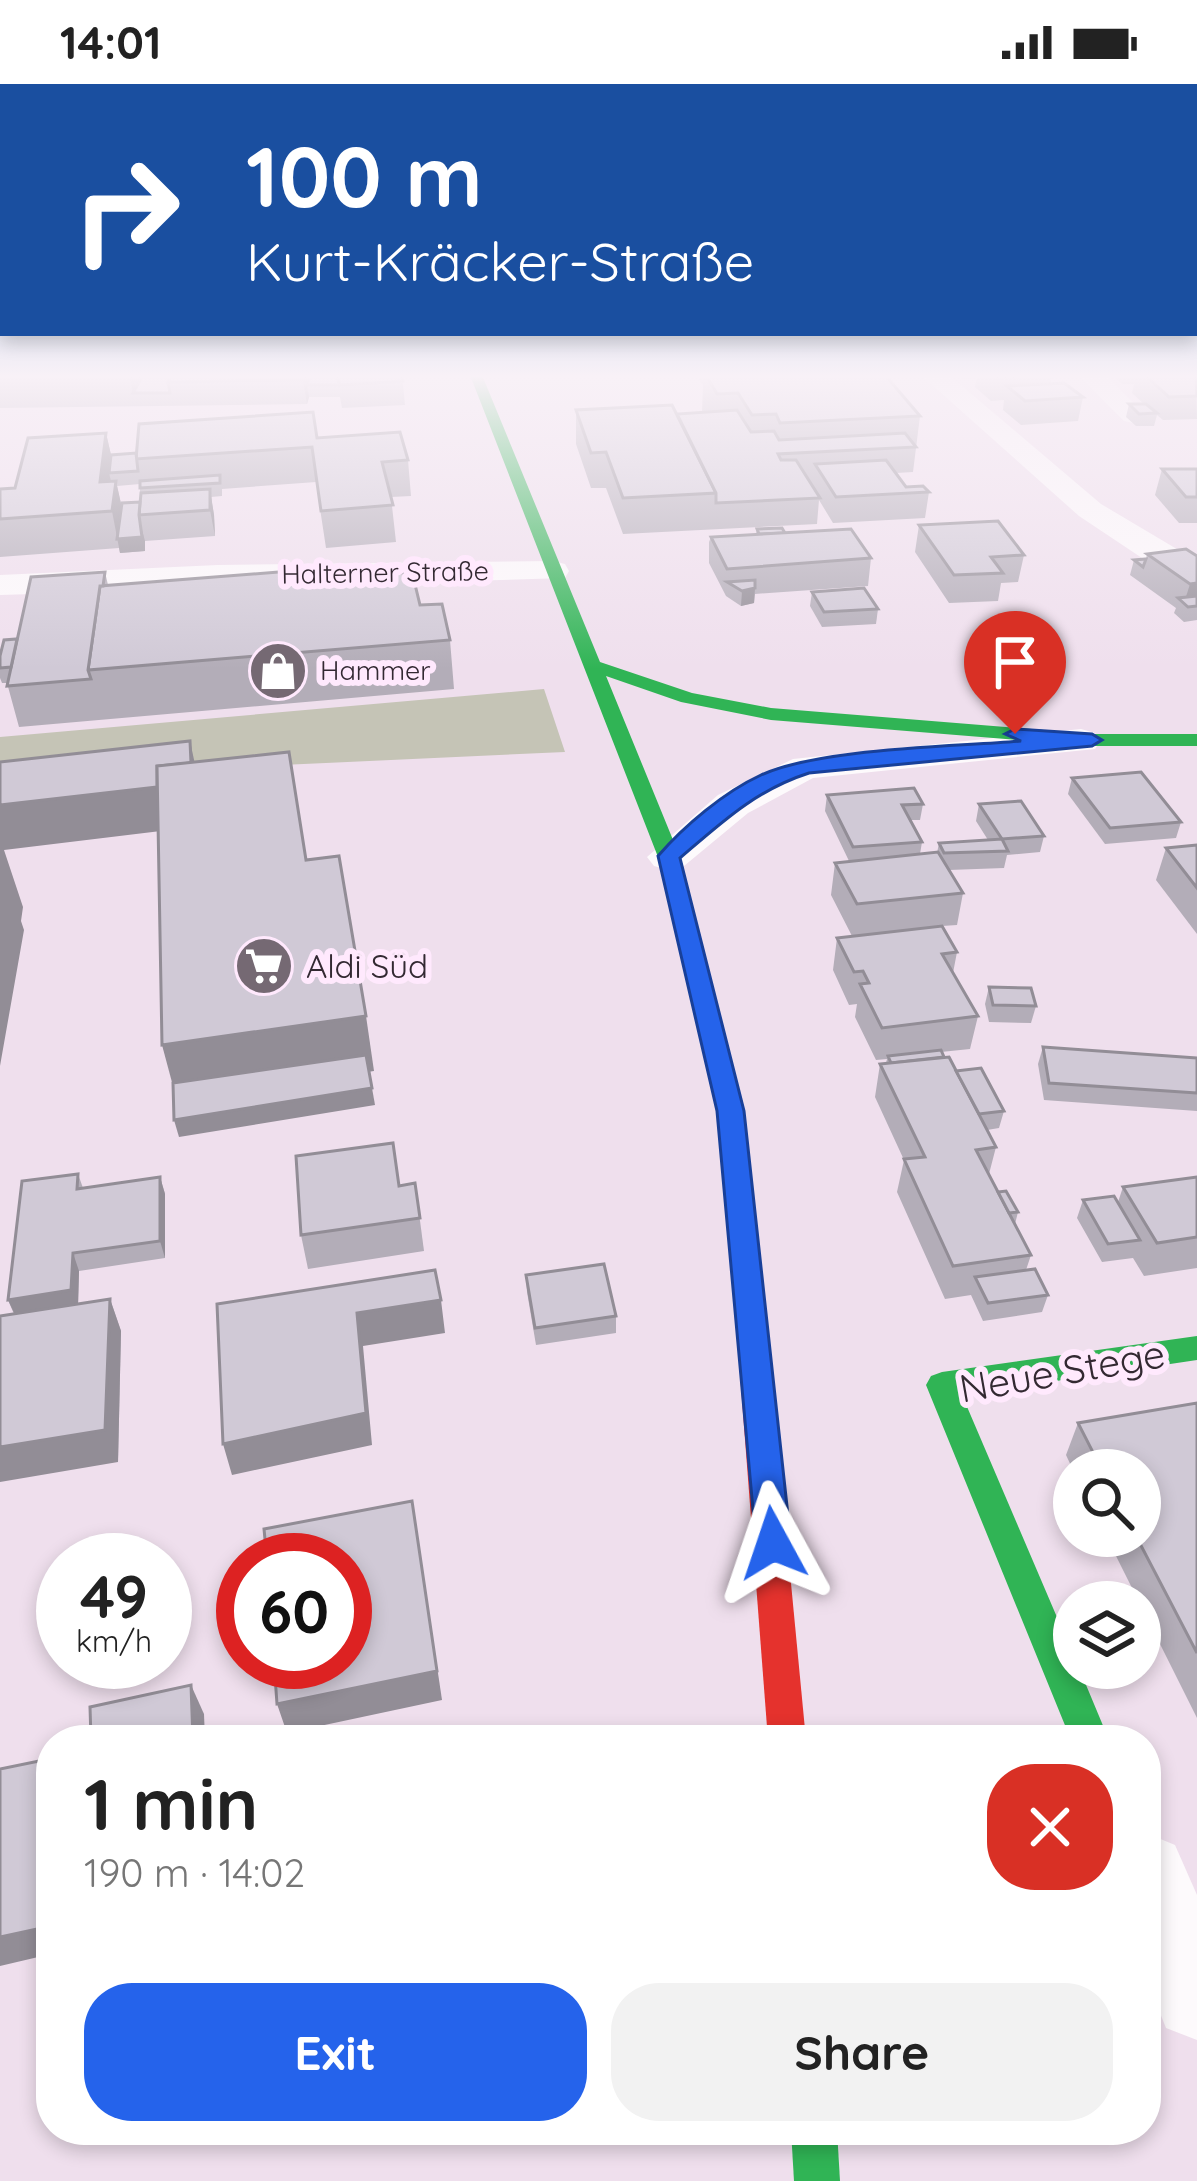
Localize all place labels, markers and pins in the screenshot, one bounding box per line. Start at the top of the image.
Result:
pin [964,611,1066,734]
shop icon: Hammer [247,640,309,702]
place label: Hammer [320,653,431,687]
supermarket icon: Aldi Süd [233,935,295,997]
place label: Aldi Süd [306,945,428,986]

